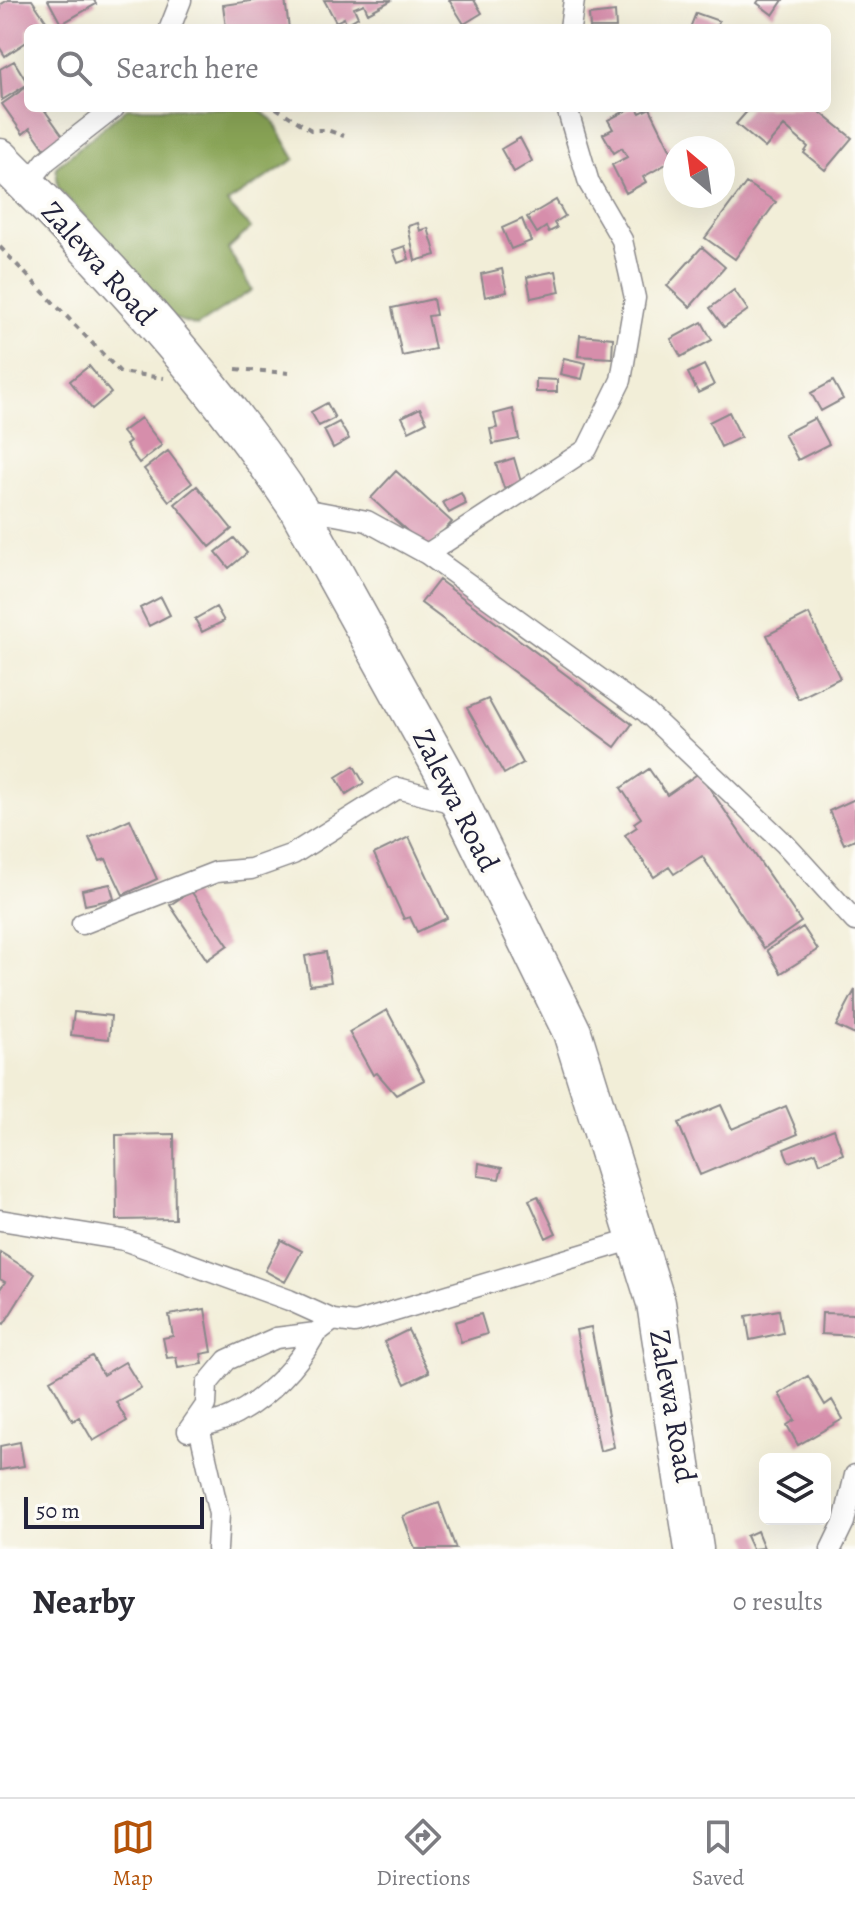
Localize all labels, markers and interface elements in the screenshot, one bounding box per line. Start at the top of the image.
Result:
search box [24,24,831,112]
icon: search [52,46,96,90]
text: Search here [116,48,259,88]
north arrow [663,136,735,208]
street label: Zalewa Road [32,192,166,335]
street label: Zalewa Road [403,722,509,879]
street label: Zalewa Road [640,1326,706,1487]
map controls [759,1453,831,1525]
button: layers [759,1453,831,1525]
scale bar [24,1493,204,1529]
text: 50 m [36,1496,80,1526]
text: Nearby [32,1578,135,1625]
text: 0 results [733,1584,823,1619]
tab: Map [111,1815,155,1893]
tab: Directions [376,1815,471,1893]
tab: Saved [692,1815,744,1893]

